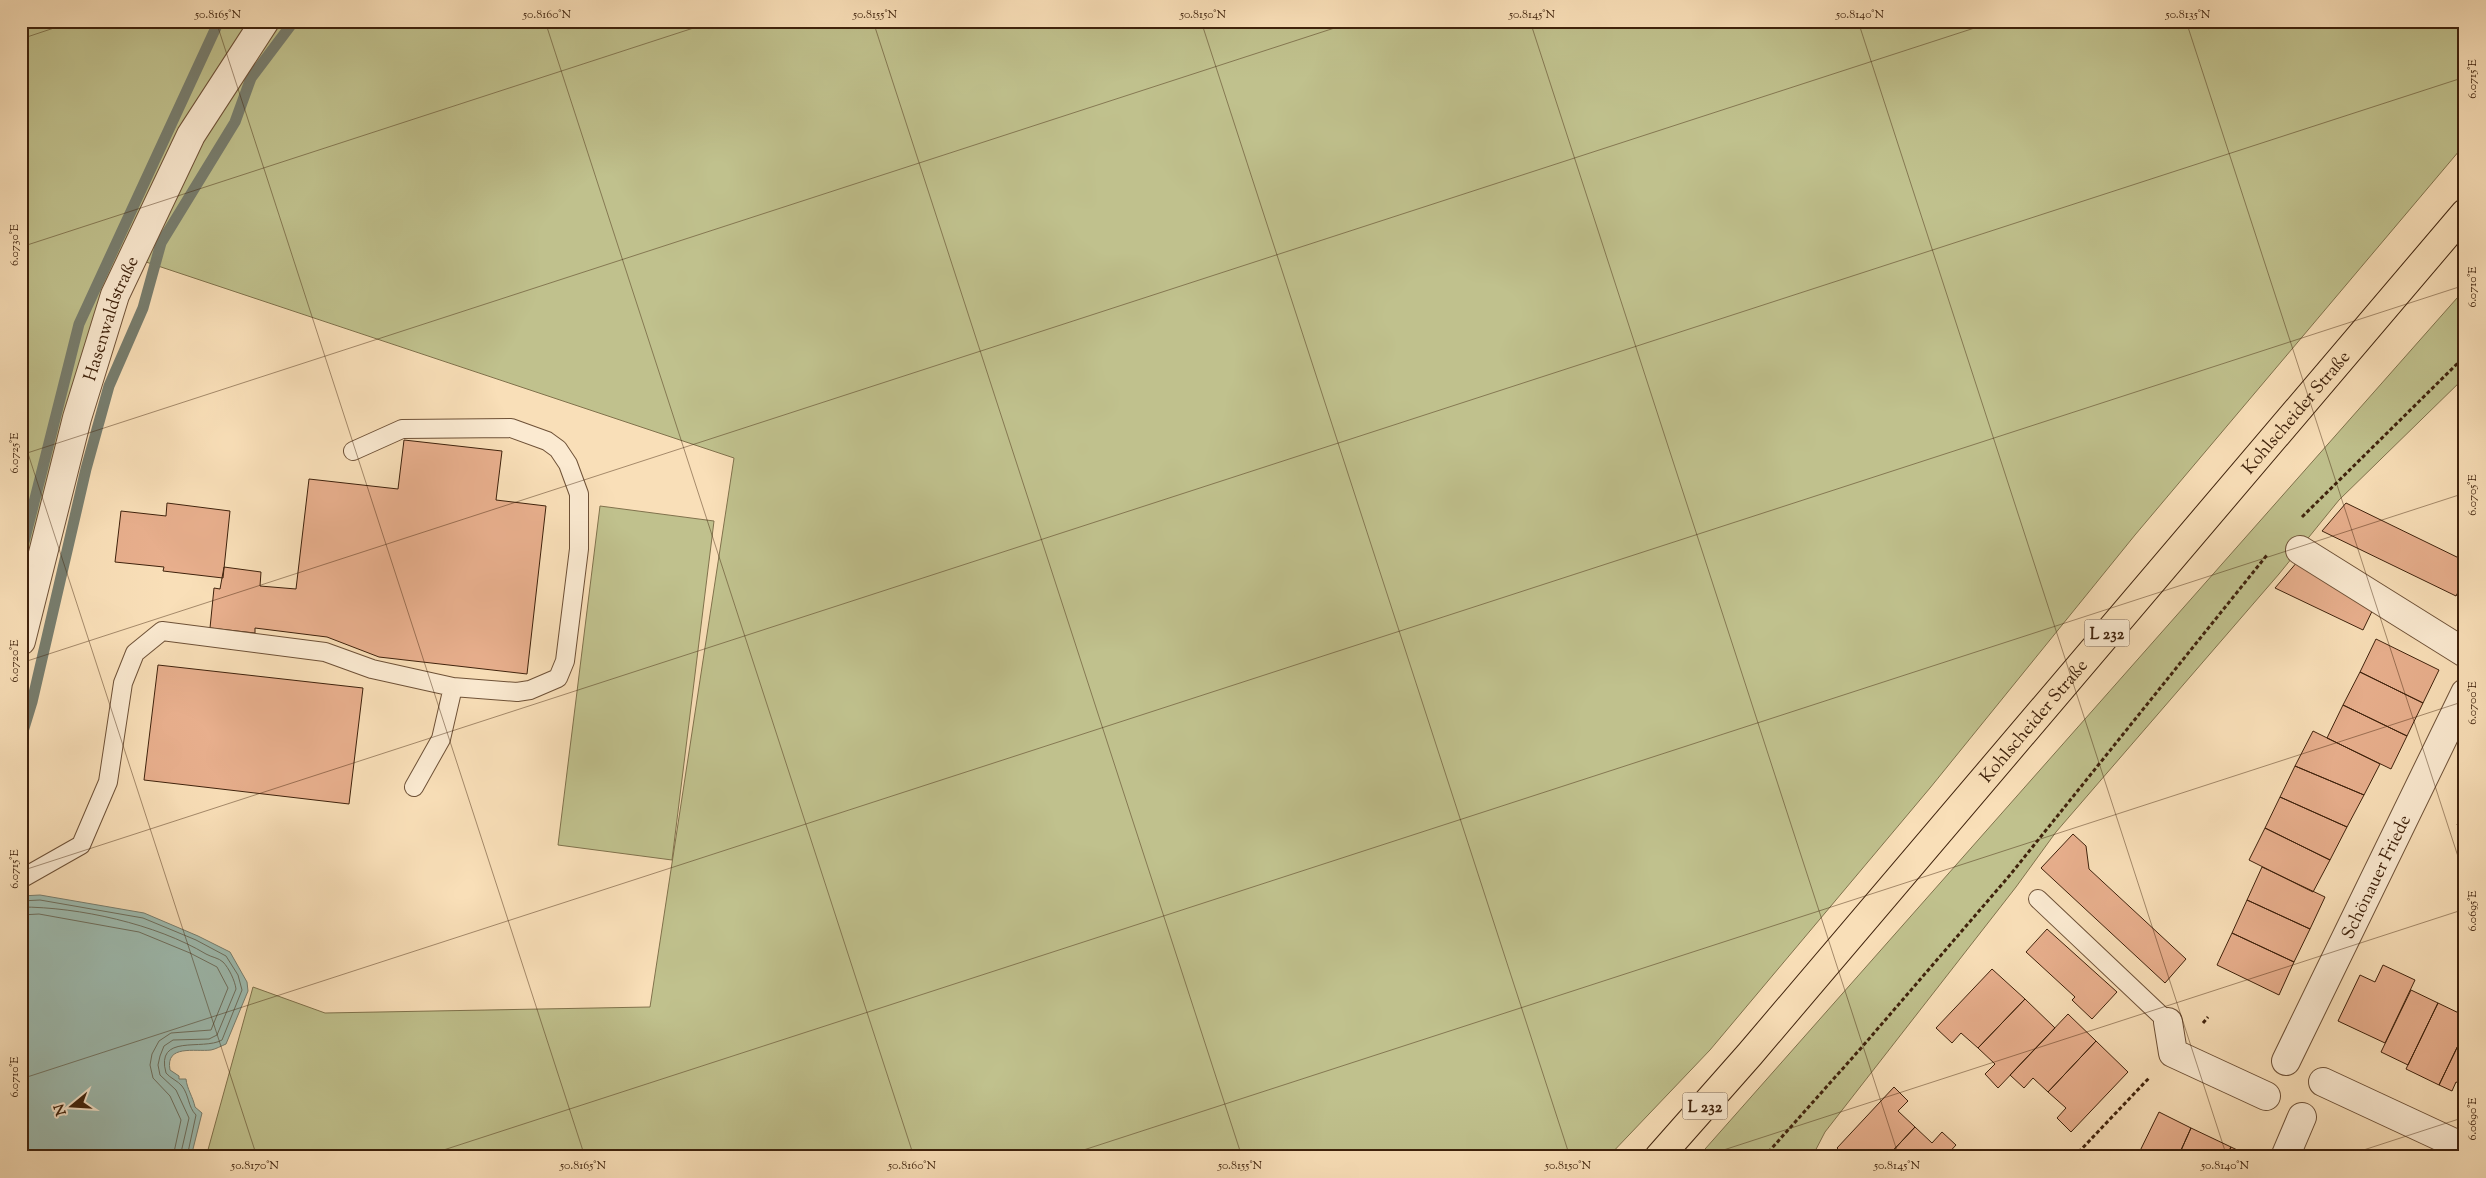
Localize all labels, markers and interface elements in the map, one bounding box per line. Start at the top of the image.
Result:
text: 50.8165°N [194,6,241,24]
text: 50.8160°N [522,6,571,24]
text: 50.8155°N [852,6,898,24]
text: 50.8150°N [1179,6,1226,24]
text: 50.8145°N [1508,6,1555,24]
text: 50.8140°N [1835,6,1884,24]
text: 50.8135°N [2165,6,2211,24]
text: 6.0715°E [2464,59,2482,99]
text: 6.0730°E [6,223,24,266]
street label: Hasenwaldstraße [78,252,147,385]
text: 6.0710°E [2464,266,2482,308]
street label: Kohlscheider Straße [2237,346,2358,481]
text: 6.0725°E [6,432,24,473]
text: 6.0705°E [2464,474,2482,516]
road number: L 232 [2084,620,2130,646]
text: 6.0720°E [6,639,24,682]
street label: Kohlscheider Straße [1975,654,2095,790]
text: 6.0700°E [2464,681,2482,725]
street label: Schönauer Friede [2336,811,2419,944]
text: 6.0715°E [6,849,24,889]
text: 6.0695°E [2464,890,2482,932]
text: 6.0710°E [6,1056,24,1098]
north arrow [48,1080,98,1130]
road number: L 232 [1682,1092,1728,1120]
text: 6.0690°E [2464,1097,2482,1141]
text: N [50,1101,73,1118]
text: 50.8170°N [230,1157,279,1175]
text: 50.8165°N [559,1157,606,1175]
text: 50.8160°N [887,1157,936,1175]
text: 50.8155°N [1217,1157,1263,1175]
text: 50.8150°N [1544,1157,1591,1175]
text: 50.8145°N [1873,1157,1920,1175]
text: 50.8140°N [2200,1157,2249,1175]

